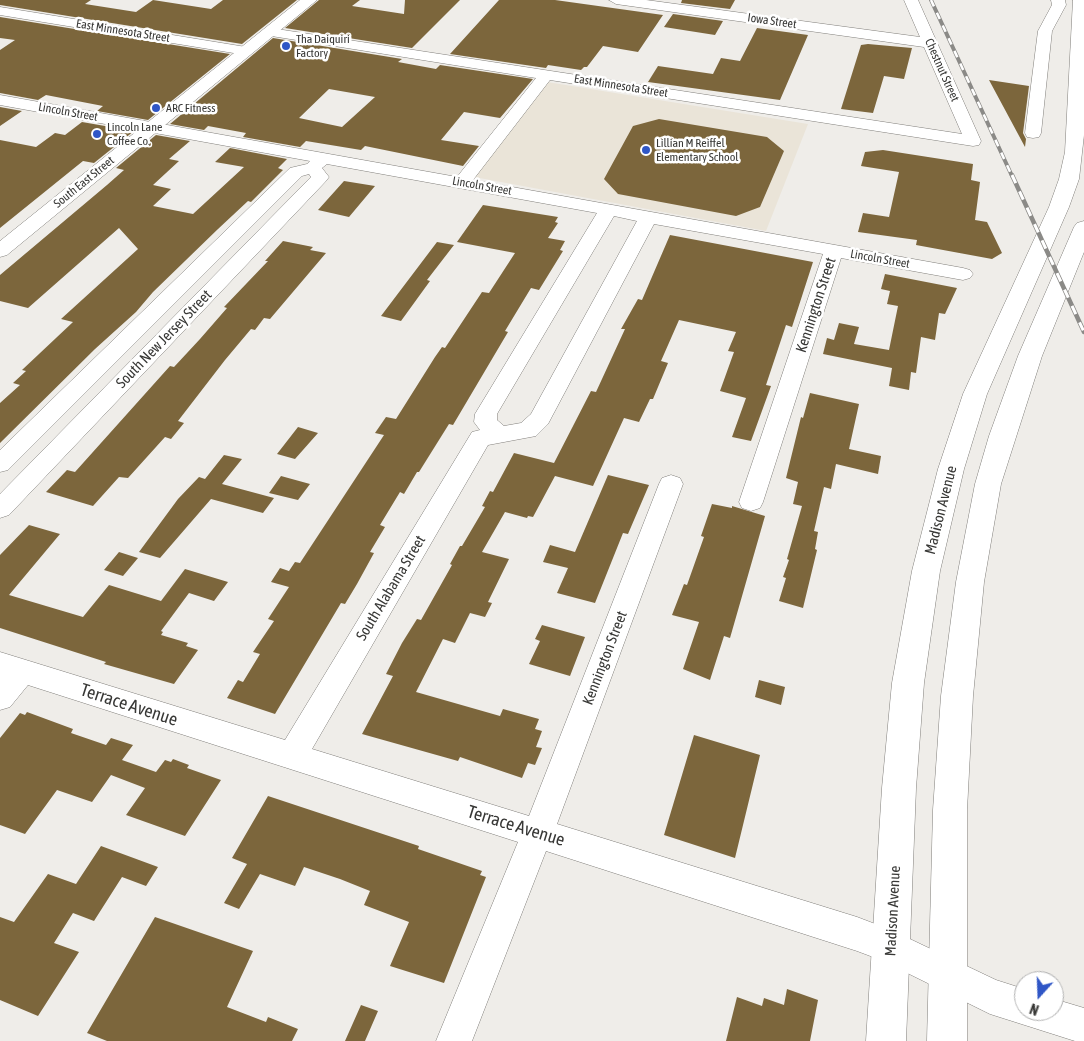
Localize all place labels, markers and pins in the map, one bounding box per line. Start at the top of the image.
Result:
place label: Tha Daiquiri Factory [296,32,350,60]
marker: Tha Daiquiri Factory [280,40,292,52]
place label: ARC Fitness [166,101,216,115]
marker: ARC Fitness [150,102,162,114]
place label: Lincoln Lane Coffee Co. [107,120,162,148]
marker: Lincoln Lane Coffee Co. [91,128,103,140]
place label: Lillian M Reiffel Elementary School [656,136,738,164]
marker: Lillian M Reiffel Elementary School [640,144,652,156]

